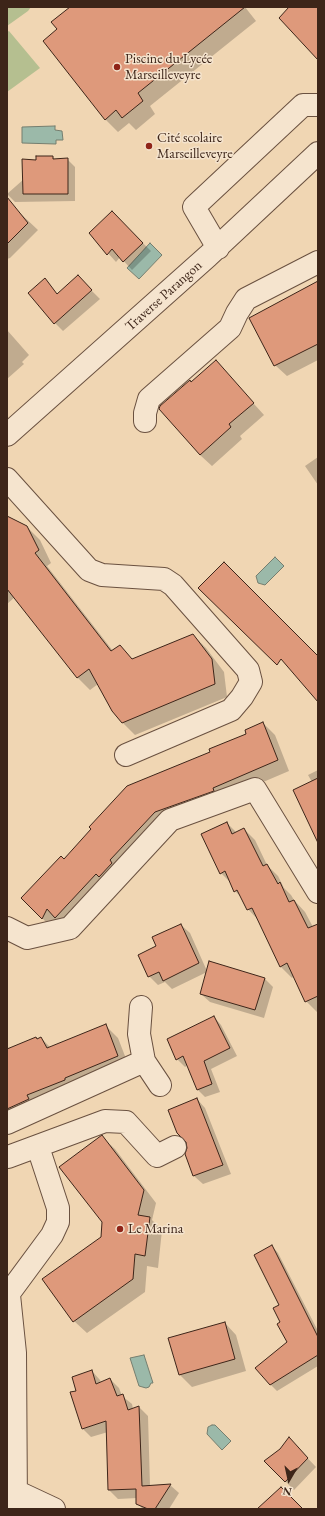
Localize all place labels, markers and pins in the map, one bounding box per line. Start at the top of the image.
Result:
place label: Piscine du Lycée Marseilleveyre [125,51,212,84]
marker: Piscine du Lycée Marseilleveyre [112,62,122,72]
place label: Cité scolaire Marseilleveyre [157,130,233,162]
marker: Cité scolaire Marseilleveyre [144,141,154,151]
place label: Le Marina [128,1221,183,1237]
marker: Le Marina [115,1224,125,1234]

